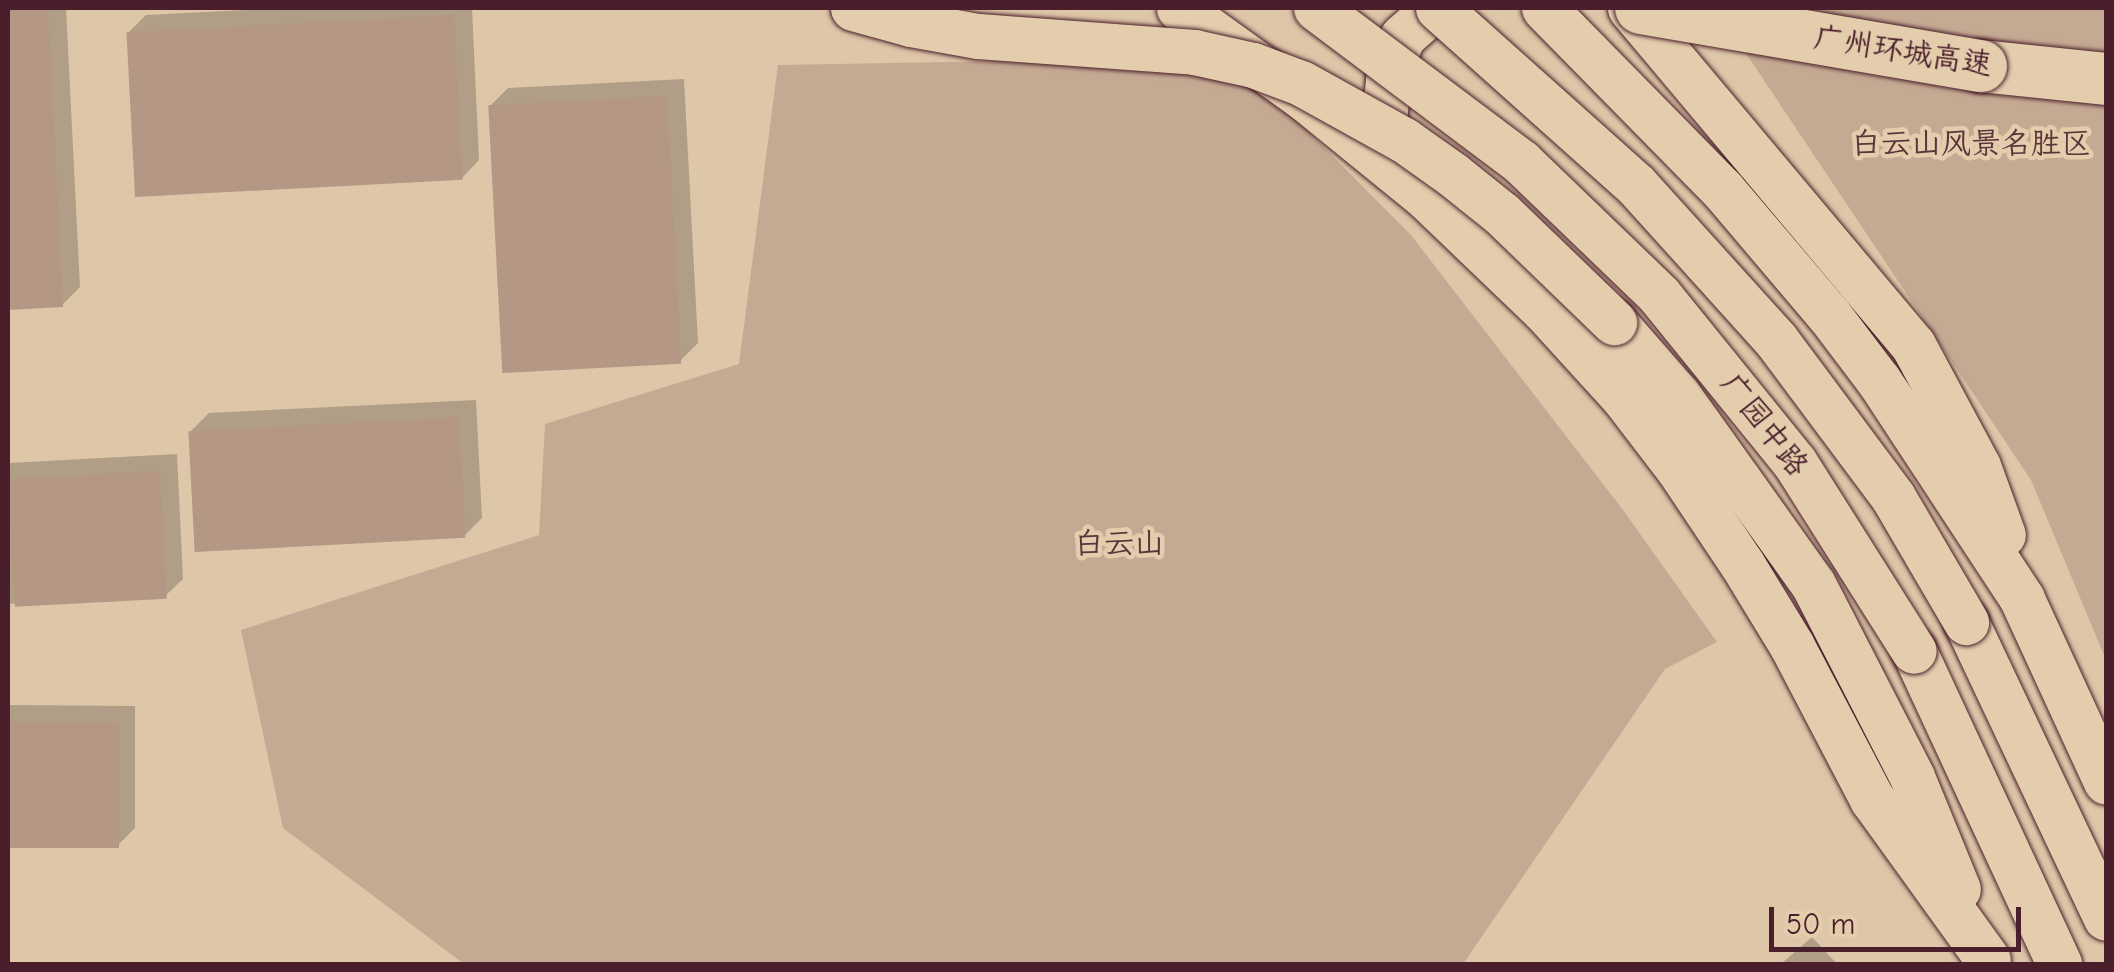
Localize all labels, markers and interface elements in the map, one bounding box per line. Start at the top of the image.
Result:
street label: 广州环城高速 [1811,20,1995,84]
park label: 白云山风景名胜区 [1851,126,2091,162]
street label: 广园中路 [1713,367,1815,483]
park label: 白云山 [1074,526,1164,562]
scale bar [1774,887,2026,949]
text: 50 m [1786,907,1855,942]

